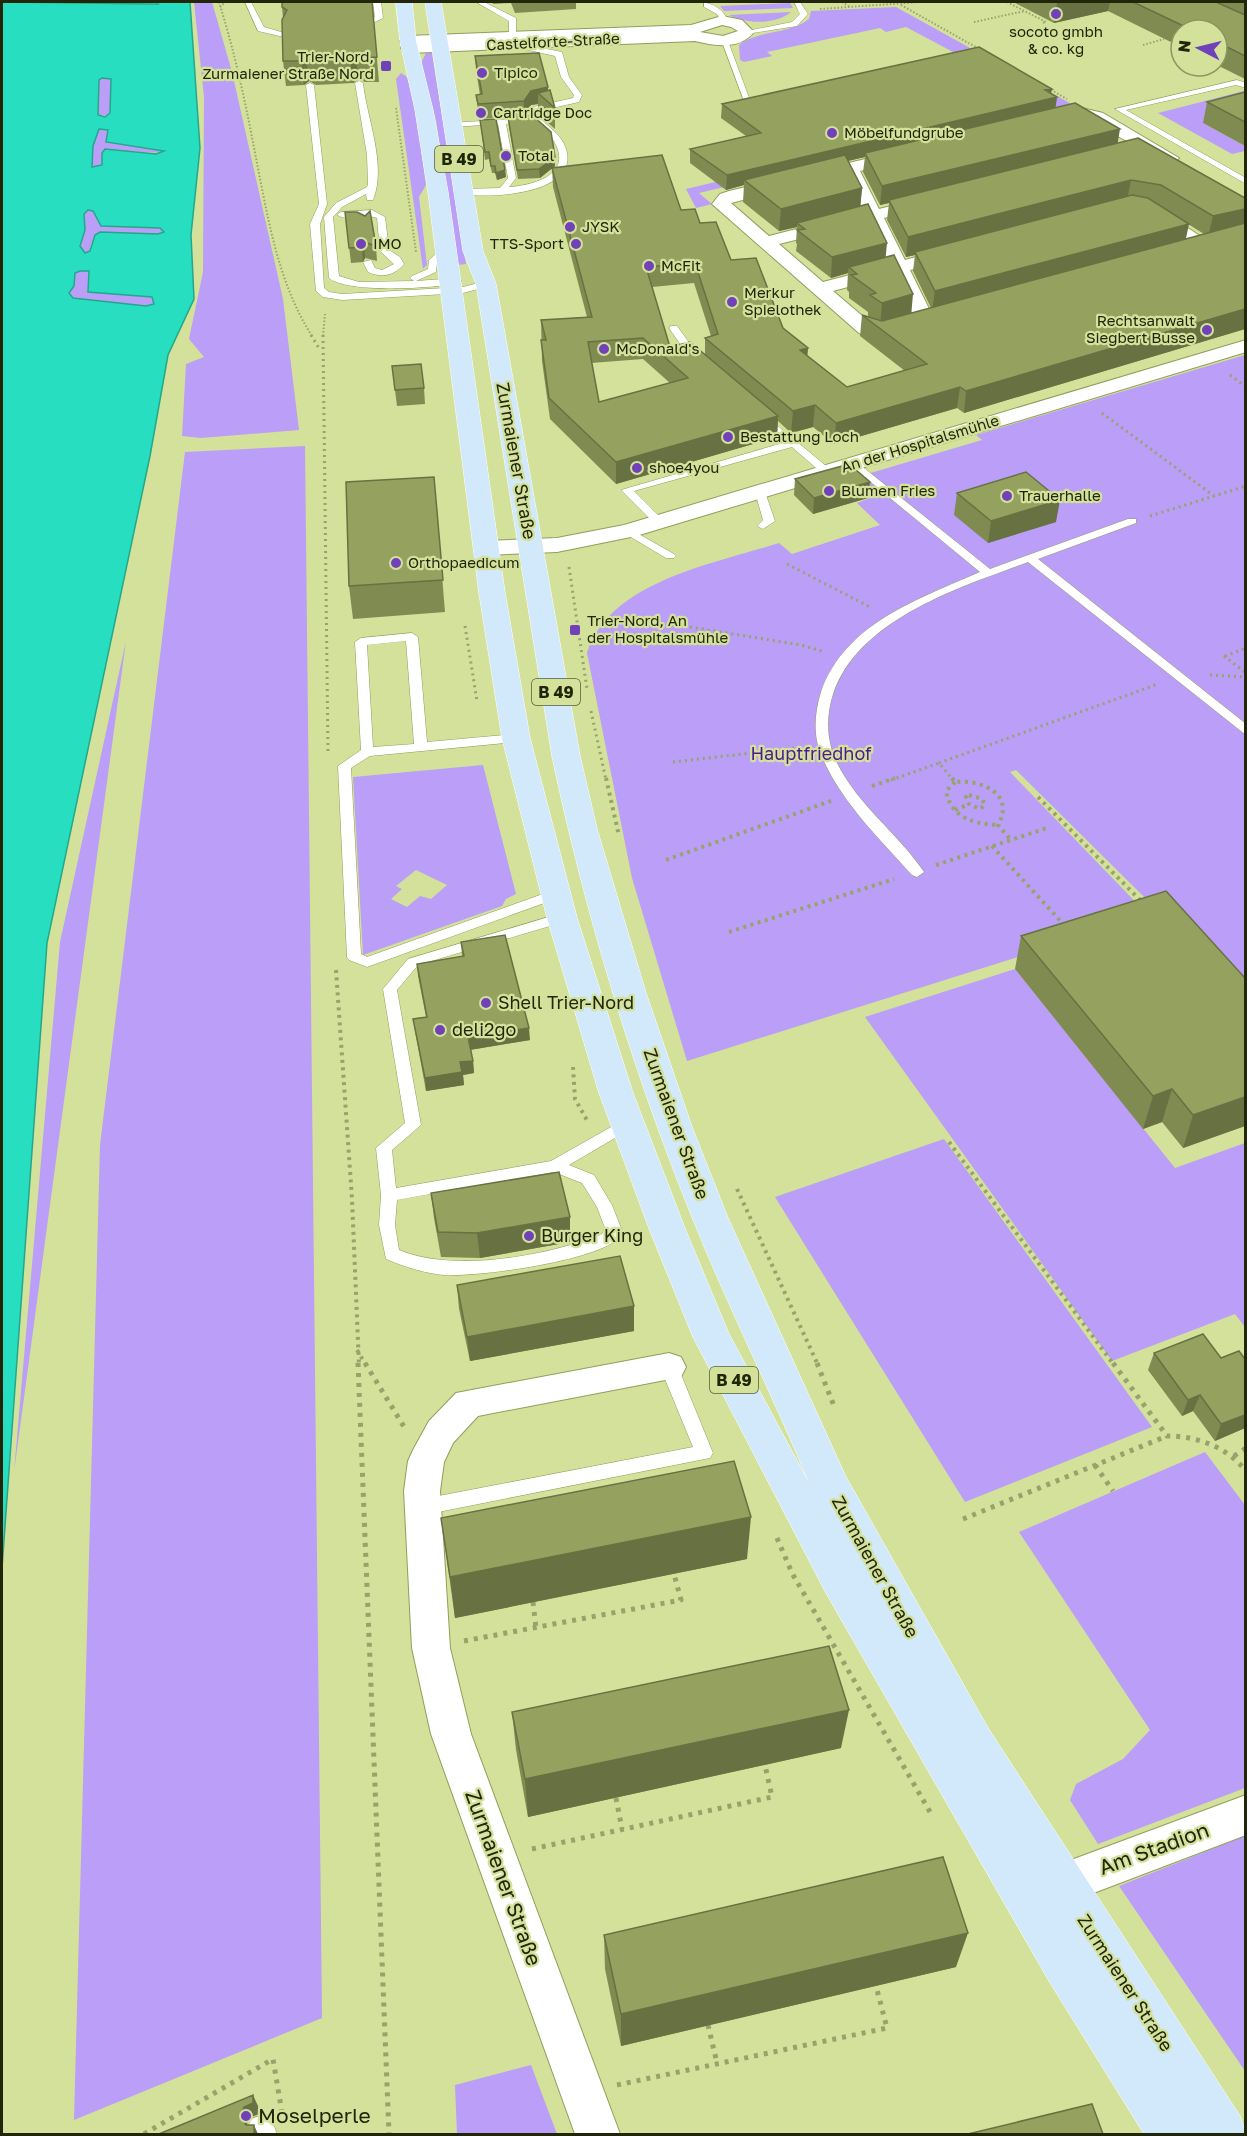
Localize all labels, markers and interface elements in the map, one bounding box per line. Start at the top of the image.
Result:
marker: socoto gmbh & co. kg [1049,7,1063,21]
north arrow [1169,18,1229,78]
place label: socoto gmbh & co. kg [1009,22,1103,57]
street label: Castelforte-Straße [486,29,620,53]
text: N [1173,39,1195,53]
place label: Trier-Nord, Zurmaiener Straße Nord [202,47,374,82]
marker: Trier-Nord, Zurmaiener Straße Nord [379,59,393,73]
place label: Tipico [494,63,538,81]
marker: Tipico [475,66,489,80]
place label: Cartridge Doc [493,103,592,121]
marker: Cartridge Doc [474,106,488,120]
place label: Möbelfundgrube [844,123,964,141]
marker: Möbelfundgrube [825,126,839,140]
road number: B 49 [435,146,483,172]
place label: Total [518,146,554,164]
marker: Total [499,149,513,163]
place label: JYSK [582,217,620,235]
marker: JYSK [563,220,577,234]
place label: IMO [373,234,402,252]
place label: TTS-Sport [490,234,564,252]
marker: IMO [354,237,368,251]
marker: TTS-Sport [569,237,583,251]
place label: McFit [661,256,701,274]
marker: McFit [642,259,656,273]
place label: Merkur Spielothek [744,283,822,318]
marker: Merkur Spielothek [725,295,739,309]
place label: Rechtsanwalt Siegbert Busse [1086,311,1195,346]
marker: Rechtsanwalt Siegbert Busse [1200,323,1214,337]
place label: McDonald's [616,339,699,357]
marker: McDonald's [597,342,611,356]
street label: Zurmaiener Straße [492,381,542,541]
street label: An der Hospitalsmühle [839,410,1001,476]
place label: Bestattung Loch [740,427,859,445]
marker: Bestattung Loch [721,430,735,444]
place label: shoe4you [649,458,719,476]
marker: shoe4you [630,461,644,475]
place label: Blumen Fries [841,481,935,499]
marker: Blumen Fries [822,484,836,498]
place label: Trauerhalle [1019,486,1101,504]
marker: Trauerhalle [1000,489,1014,503]
place label: Orthopaedicum [408,553,520,571]
marker: Orthopaedicum [389,556,403,570]
place label: Trier-Nord, An der Hospitalsmühle [587,611,729,646]
marker: Trier-Nord, An der Hospitalsmühle [568,623,582,637]
road number: B 49 [532,679,580,705]
park label: Hauptfriedhof [750,742,872,764]
place label: Shell Trier-Nord [498,991,634,1013]
marker: Shell Trier-Nord [479,996,493,1010]
place label: deli2go [452,1018,516,1040]
marker: deli2go [433,1023,447,1037]
street label: Zurmaiener Straße [639,1045,714,1202]
place label: Burger King [541,1224,643,1246]
marker: Burger King [522,1229,536,1243]
road number: B 49 [710,1367,758,1393]
street label: Zurmaiener Straße [828,1492,924,1641]
street label: Zurmaiener Straße [460,1786,548,1969]
street label: Am Stadion [1095,1816,1212,1880]
street label: Zurmaiener Straße [1073,1910,1178,2055]
place label: Moselperle [258,2102,371,2128]
marker: Moselperle [239,2109,253,2123]

